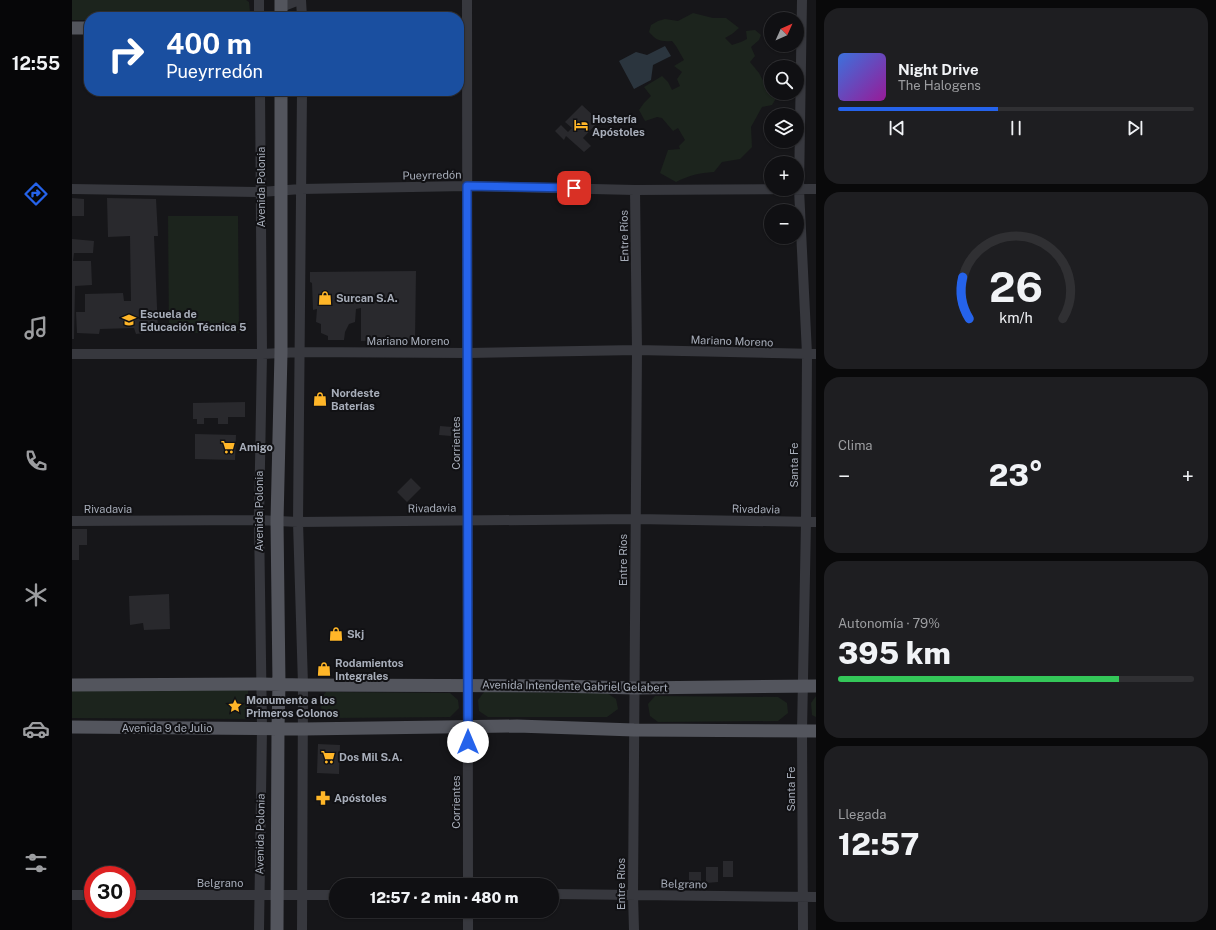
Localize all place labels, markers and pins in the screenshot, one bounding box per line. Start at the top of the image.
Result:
place label: Hostería Apóstoles [592,113,645,138]
hotel icon: Hostería Apóstoles [573,117,589,133]
pin [557,171,591,205]
shop icon: Surcan S.A. [317,290,333,306]
place label: Surcan S.A. [336,292,398,304]
place label: Escuela de Educación Técnica 5 [140,308,247,333]
school or university icon: Escuela de Educación Técnica 5 [121,312,137,328]
place label: Nordeste Baterías [331,387,380,412]
shop icon: Nordeste Baterías [312,391,328,407]
supermarket icon: Amigo [220,439,236,455]
place label: Amigo [239,441,273,453]
shop icon: Skj [328,626,344,642]
place label: Skj [347,628,364,640]
place label: Rodamientos Integrales [335,657,404,682]
shop icon: Rodamientos Integrales [316,661,332,677]
place label: Monumento a los Primeros Colonos [246,694,339,719]
place icon: Monumento a los Primeros Colonos [227,698,243,714]
supermarket icon: Dos Mil S.A. [320,749,336,765]
place label: Dos Mil S.A. [339,751,402,763]
pharmacy icon: Apóstoles [315,790,331,806]
place label: Apóstoles [334,792,387,804]

